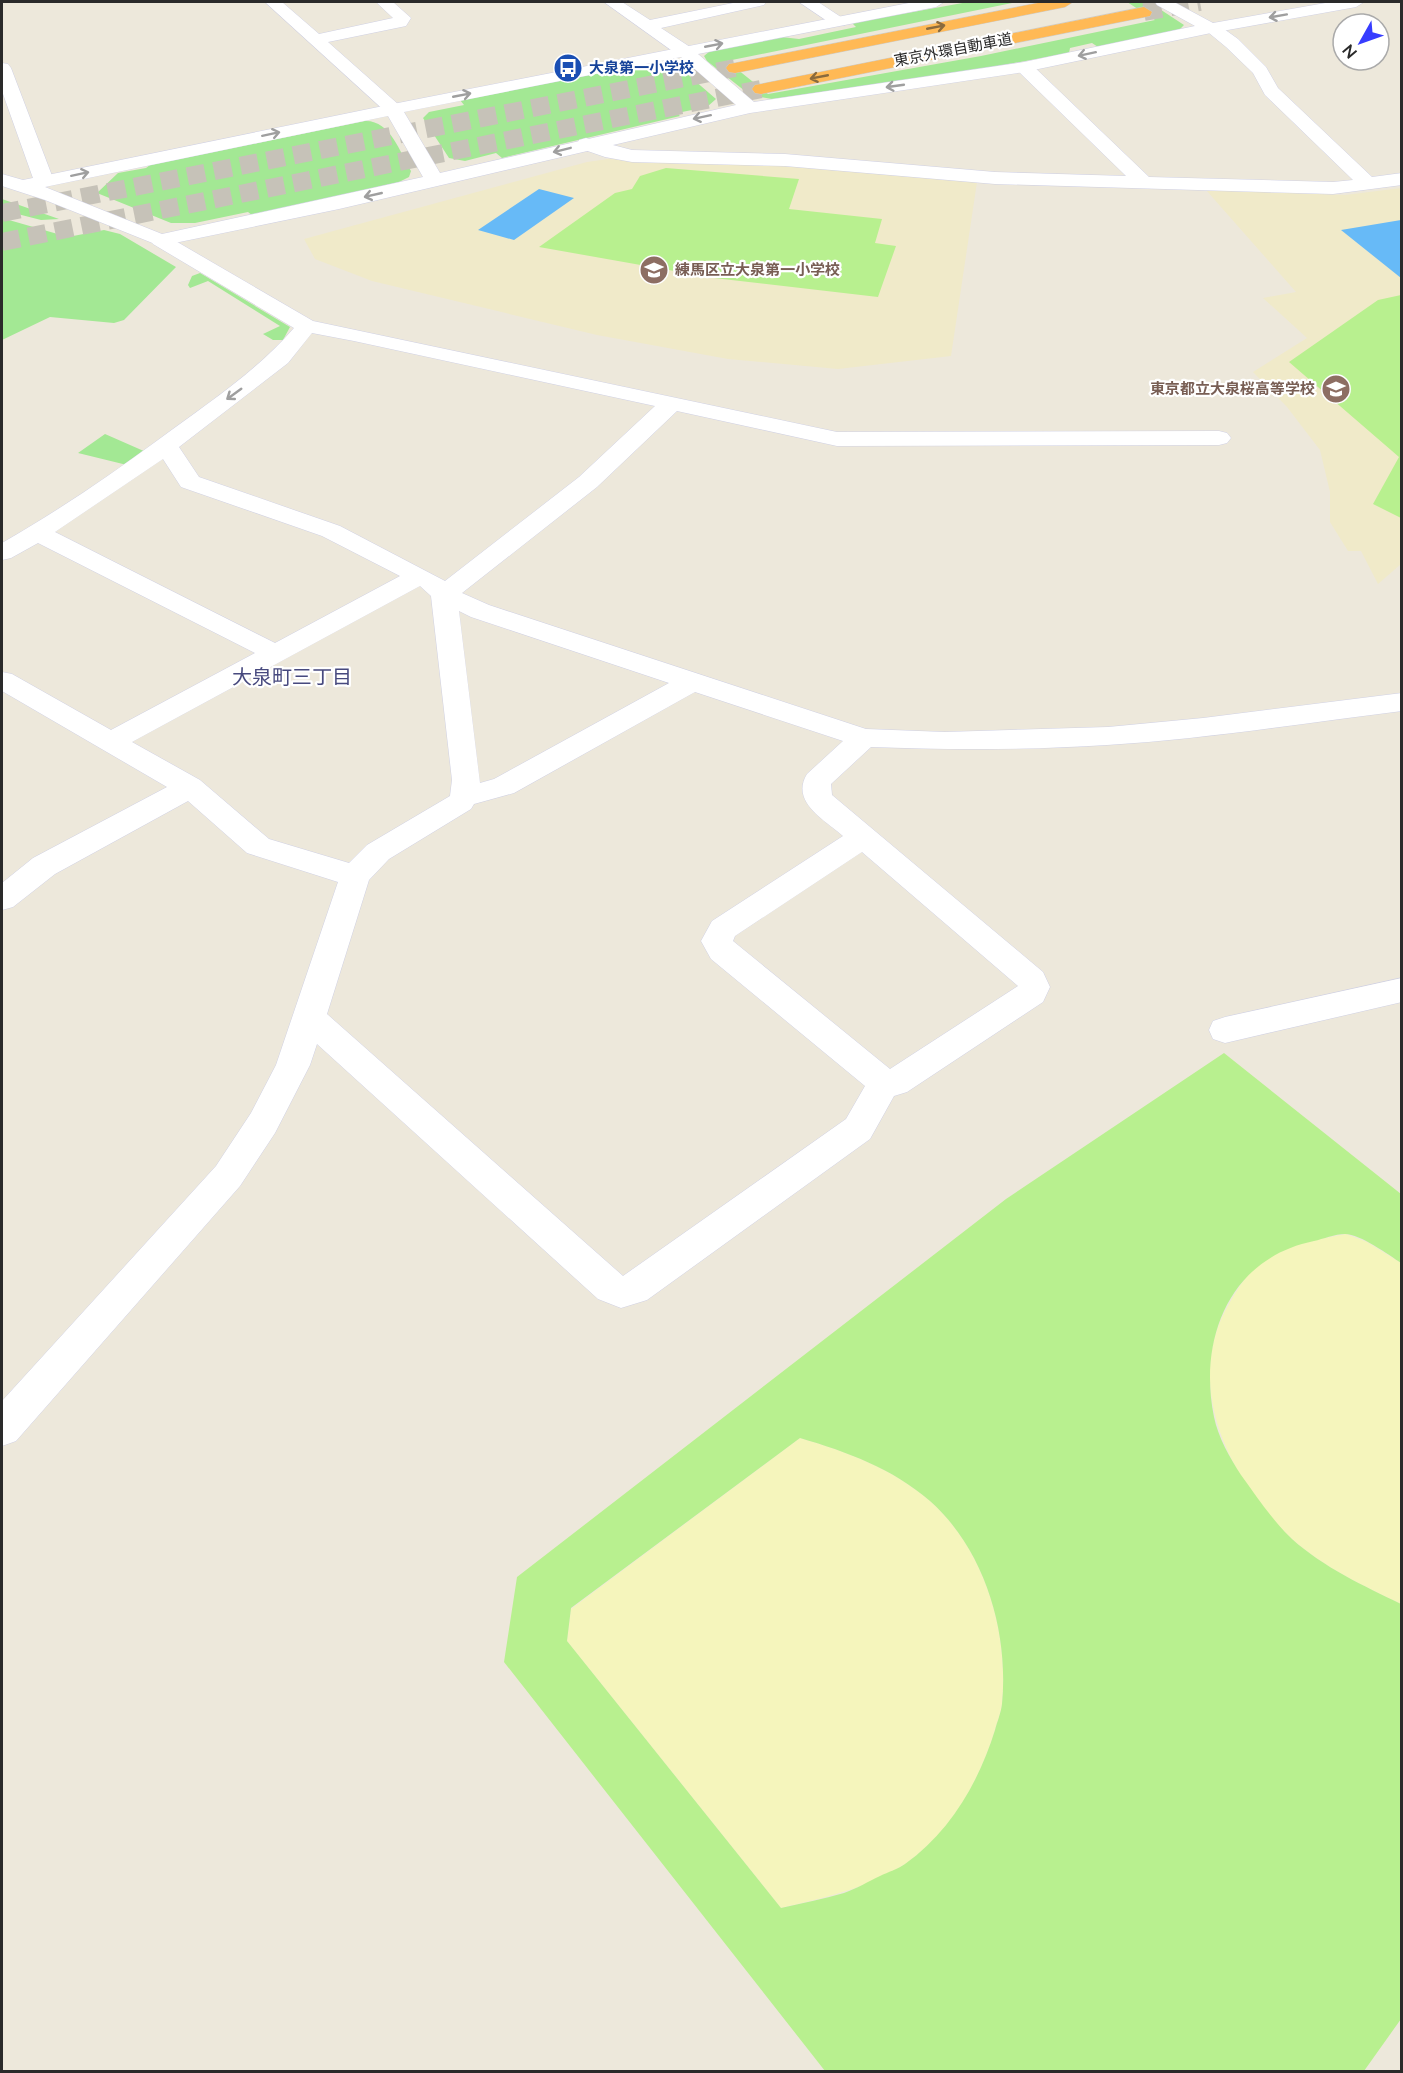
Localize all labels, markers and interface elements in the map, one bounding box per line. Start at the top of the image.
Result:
one-way arrow [1269,11,1289,22]
north arrow [1331,12,1391,72]
one-way arrow [926,21,946,32]
street label: 東京外環自動車道 [892,29,1013,69]
one-way arrow [703,39,723,50]
text: N [1338,41,1360,63]
one-way arrow [1078,49,1097,60]
bus stop icon: 大泉第一小学校 [552,52,584,84]
place label: 大泉第一小学校 [589,58,694,76]
one-way arrow [810,72,829,83]
one-way arrow [885,81,905,92]
one-way arrow [452,89,471,100]
one-way arrow [693,112,712,124]
one-way arrow [261,128,280,139]
one-way arrow [553,145,572,156]
one-way arrow [70,168,89,179]
one-way arrow [363,190,382,202]
school or university icon: 練馬区立大泉第一小学校 [638,254,670,286]
place label: 練馬区立大泉第一小学校 [675,260,840,278]
school or university icon: 東京都立大泉桜高等学校 [1320,373,1352,405]
place label: 東京都立大泉桜高等学校 [1150,379,1315,397]
one-way arrow [227,388,243,401]
district label: 大泉町三丁目 [232,664,352,688]

